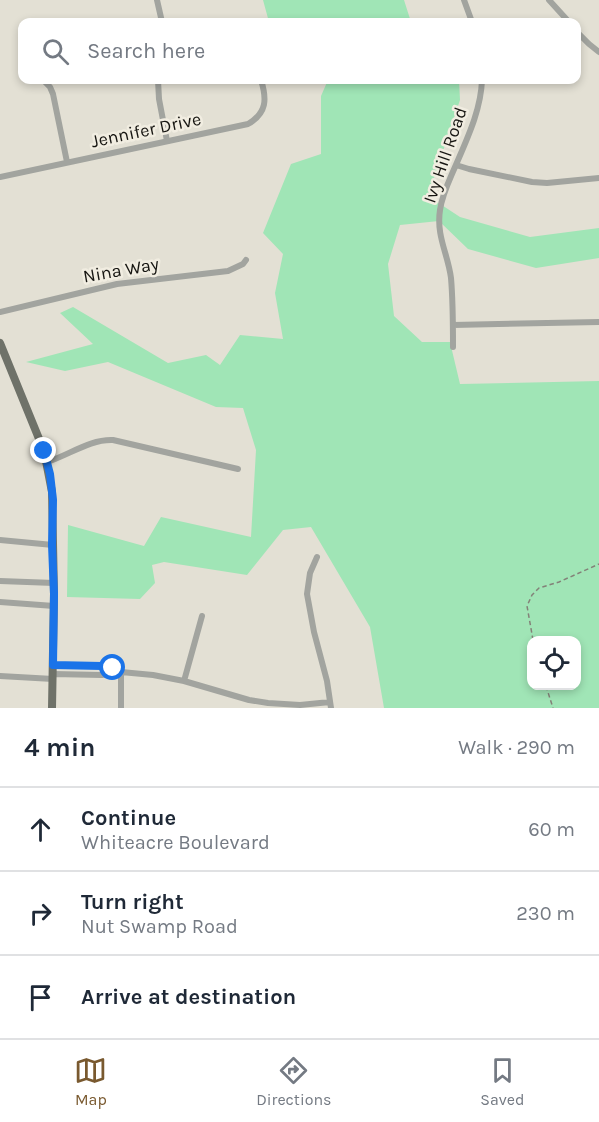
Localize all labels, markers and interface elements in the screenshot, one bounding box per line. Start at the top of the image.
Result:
search box [18,18,581,84]
icon: search [39,35,72,68]
text: Search here [87,38,205,64]
street label: Ivy Hill Road [418,104,472,206]
street label: Jennifer Drive [89,108,203,152]
street label: Nina Way [81,252,161,287]
route end [30,437,56,463]
map controls [527,636,581,690]
button: locate [527,636,581,690]
route start [99,654,125,680]
text: 4 min [24,732,95,763]
text: Walk · 290 m [458,736,575,759]
text: Continue [81,805,176,831]
icon: ahead [24,813,57,846]
text: 60 m [528,818,575,841]
text: Whiteacre Boulevard [81,831,270,854]
text: Turn right [81,889,184,915]
icon: right [24,897,57,930]
text: 230 m [516,902,575,925]
text: Nut Swamp Road [81,915,238,938]
icon: arrive [24,981,57,1014]
text: Arrive at destination [81,984,296,1010]
tab: Map [74,1054,107,1109]
tab: Directions [256,1054,331,1109]
tab: Saved [480,1054,525,1109]

